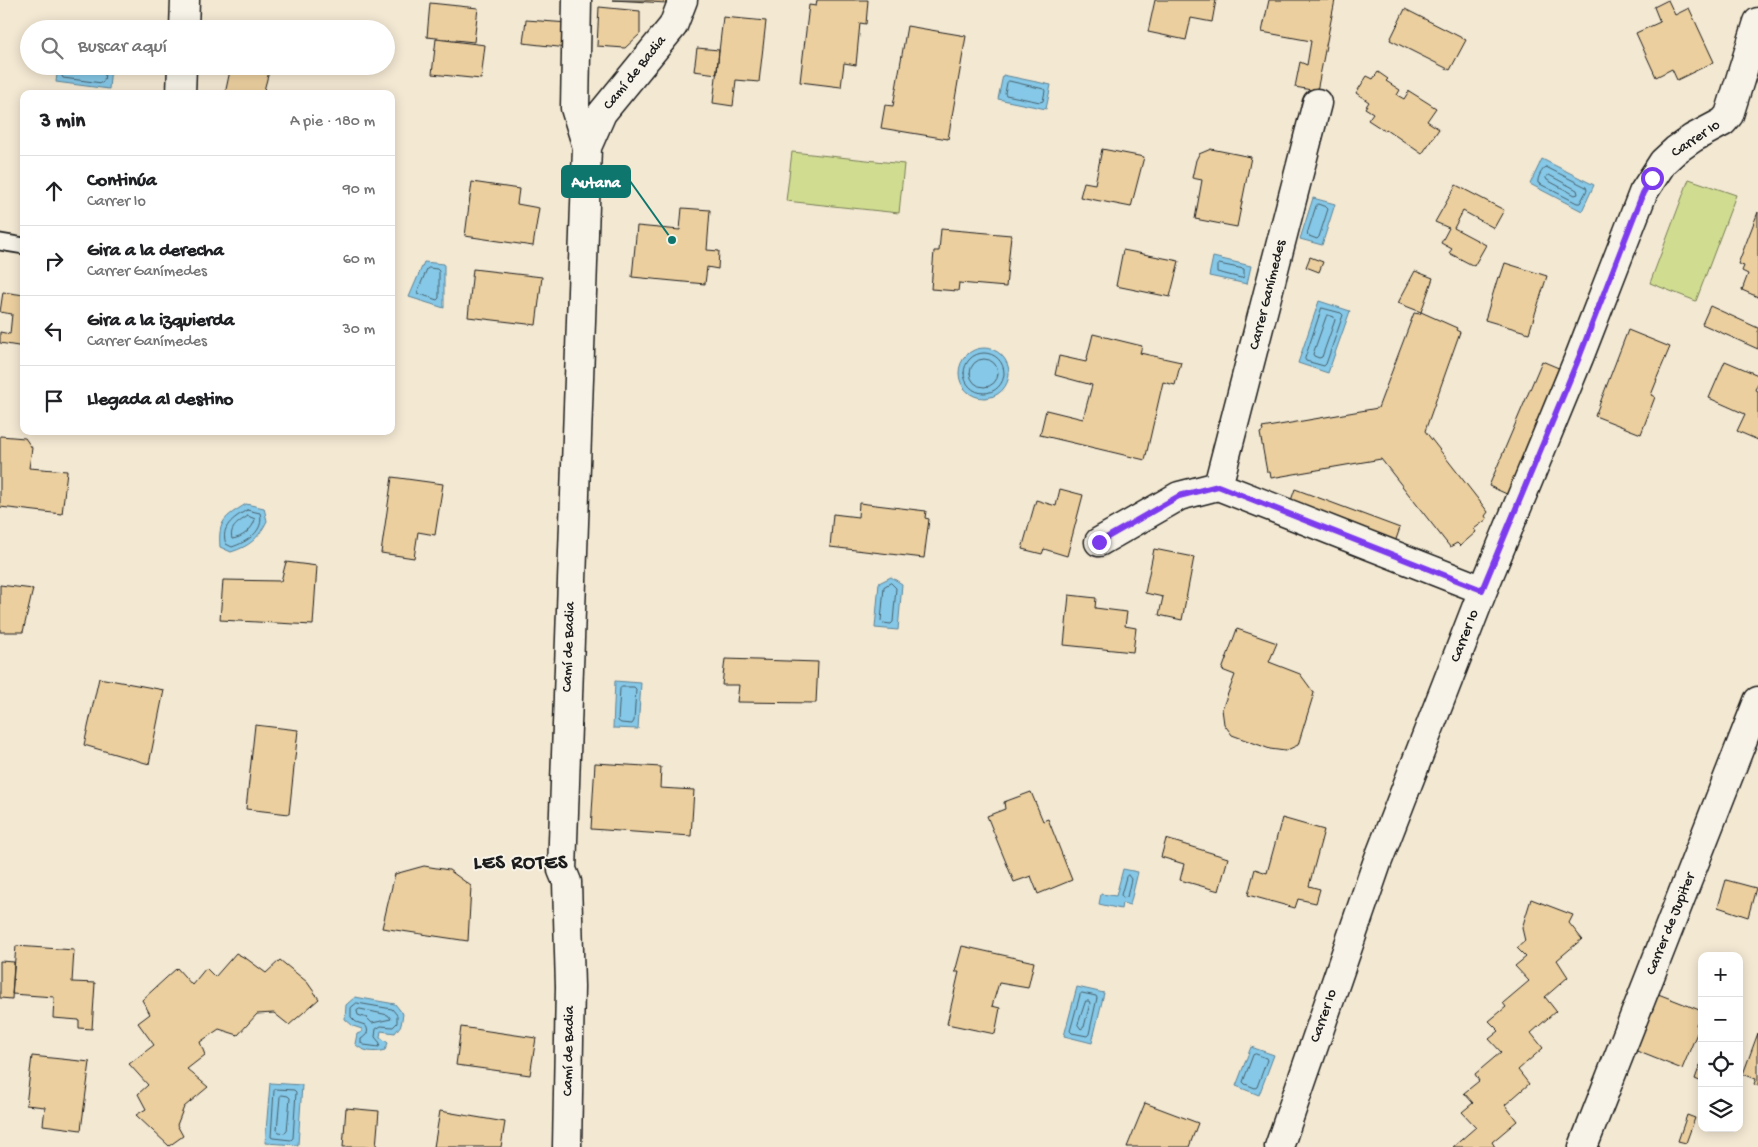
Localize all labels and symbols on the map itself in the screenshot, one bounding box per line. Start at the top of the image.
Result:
street label: Camí de Badia [600,32,671,114]
street label: Carrer Io [1668,116,1724,162]
callout: Autana [562,166,630,197]
route start [1641,167,1664,190]
text: Autana [571,175,622,194]
street label: Carrer Ganímedes [1246,238,1290,352]
route end [1088,531,1111,554]
street label: Camí de Badia [558,601,580,692]
street label: Carrer Io [1447,607,1483,665]
district label: LES ROTES [474,853,568,876]
street label: Carrer de Jupiter [1642,869,1700,978]
street label: Carrer Io [1307,987,1342,1045]
street label: Camí de Badia [559,1005,579,1096]

